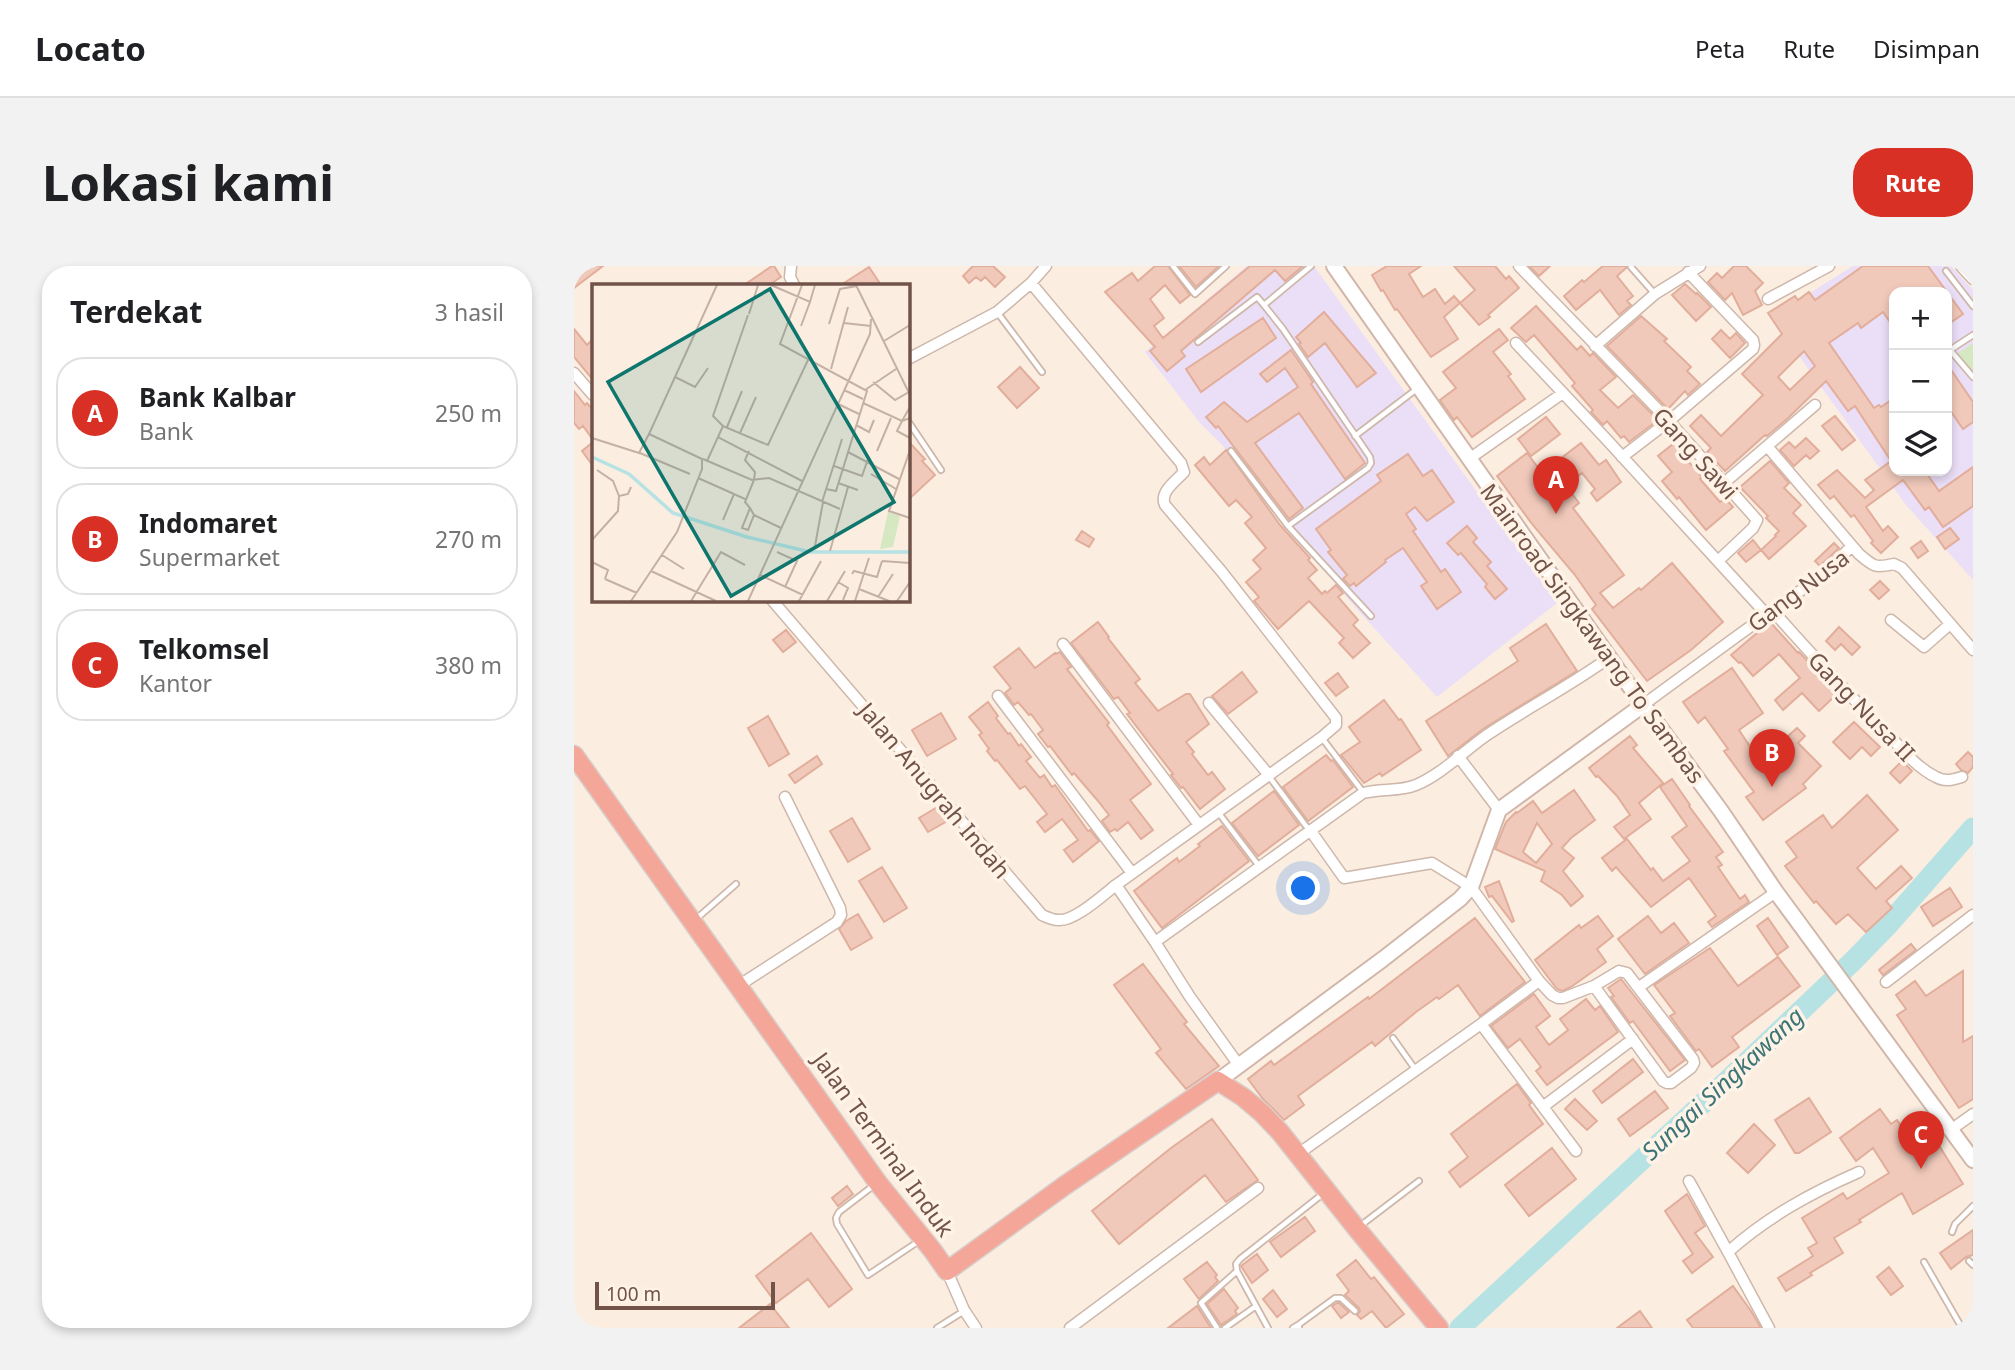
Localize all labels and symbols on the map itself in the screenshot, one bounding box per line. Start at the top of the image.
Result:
inset map [592,284,910,602]
street label: Gang Sawi [1646,400,1746,506]
pin: A [1533,456,1579,514]
street label: Mainroad Singkawang To Sambas [1473,477,1713,789]
street label: Gang Nusa [1741,541,1855,639]
street label: Gang Nusa II [1801,644,1923,768]
street label: Jalan Anugrah Indah [850,694,1018,885]
pin: B [1749,729,1795,787]
your location [1286,871,1320,905]
water label: Sungai Singkawang [1634,999,1810,1167]
street label: Jalan Terminal Induk [805,1044,962,1243]
pin: C [1898,1111,1944,1169]
scale bar [595,1279,775,1311]

